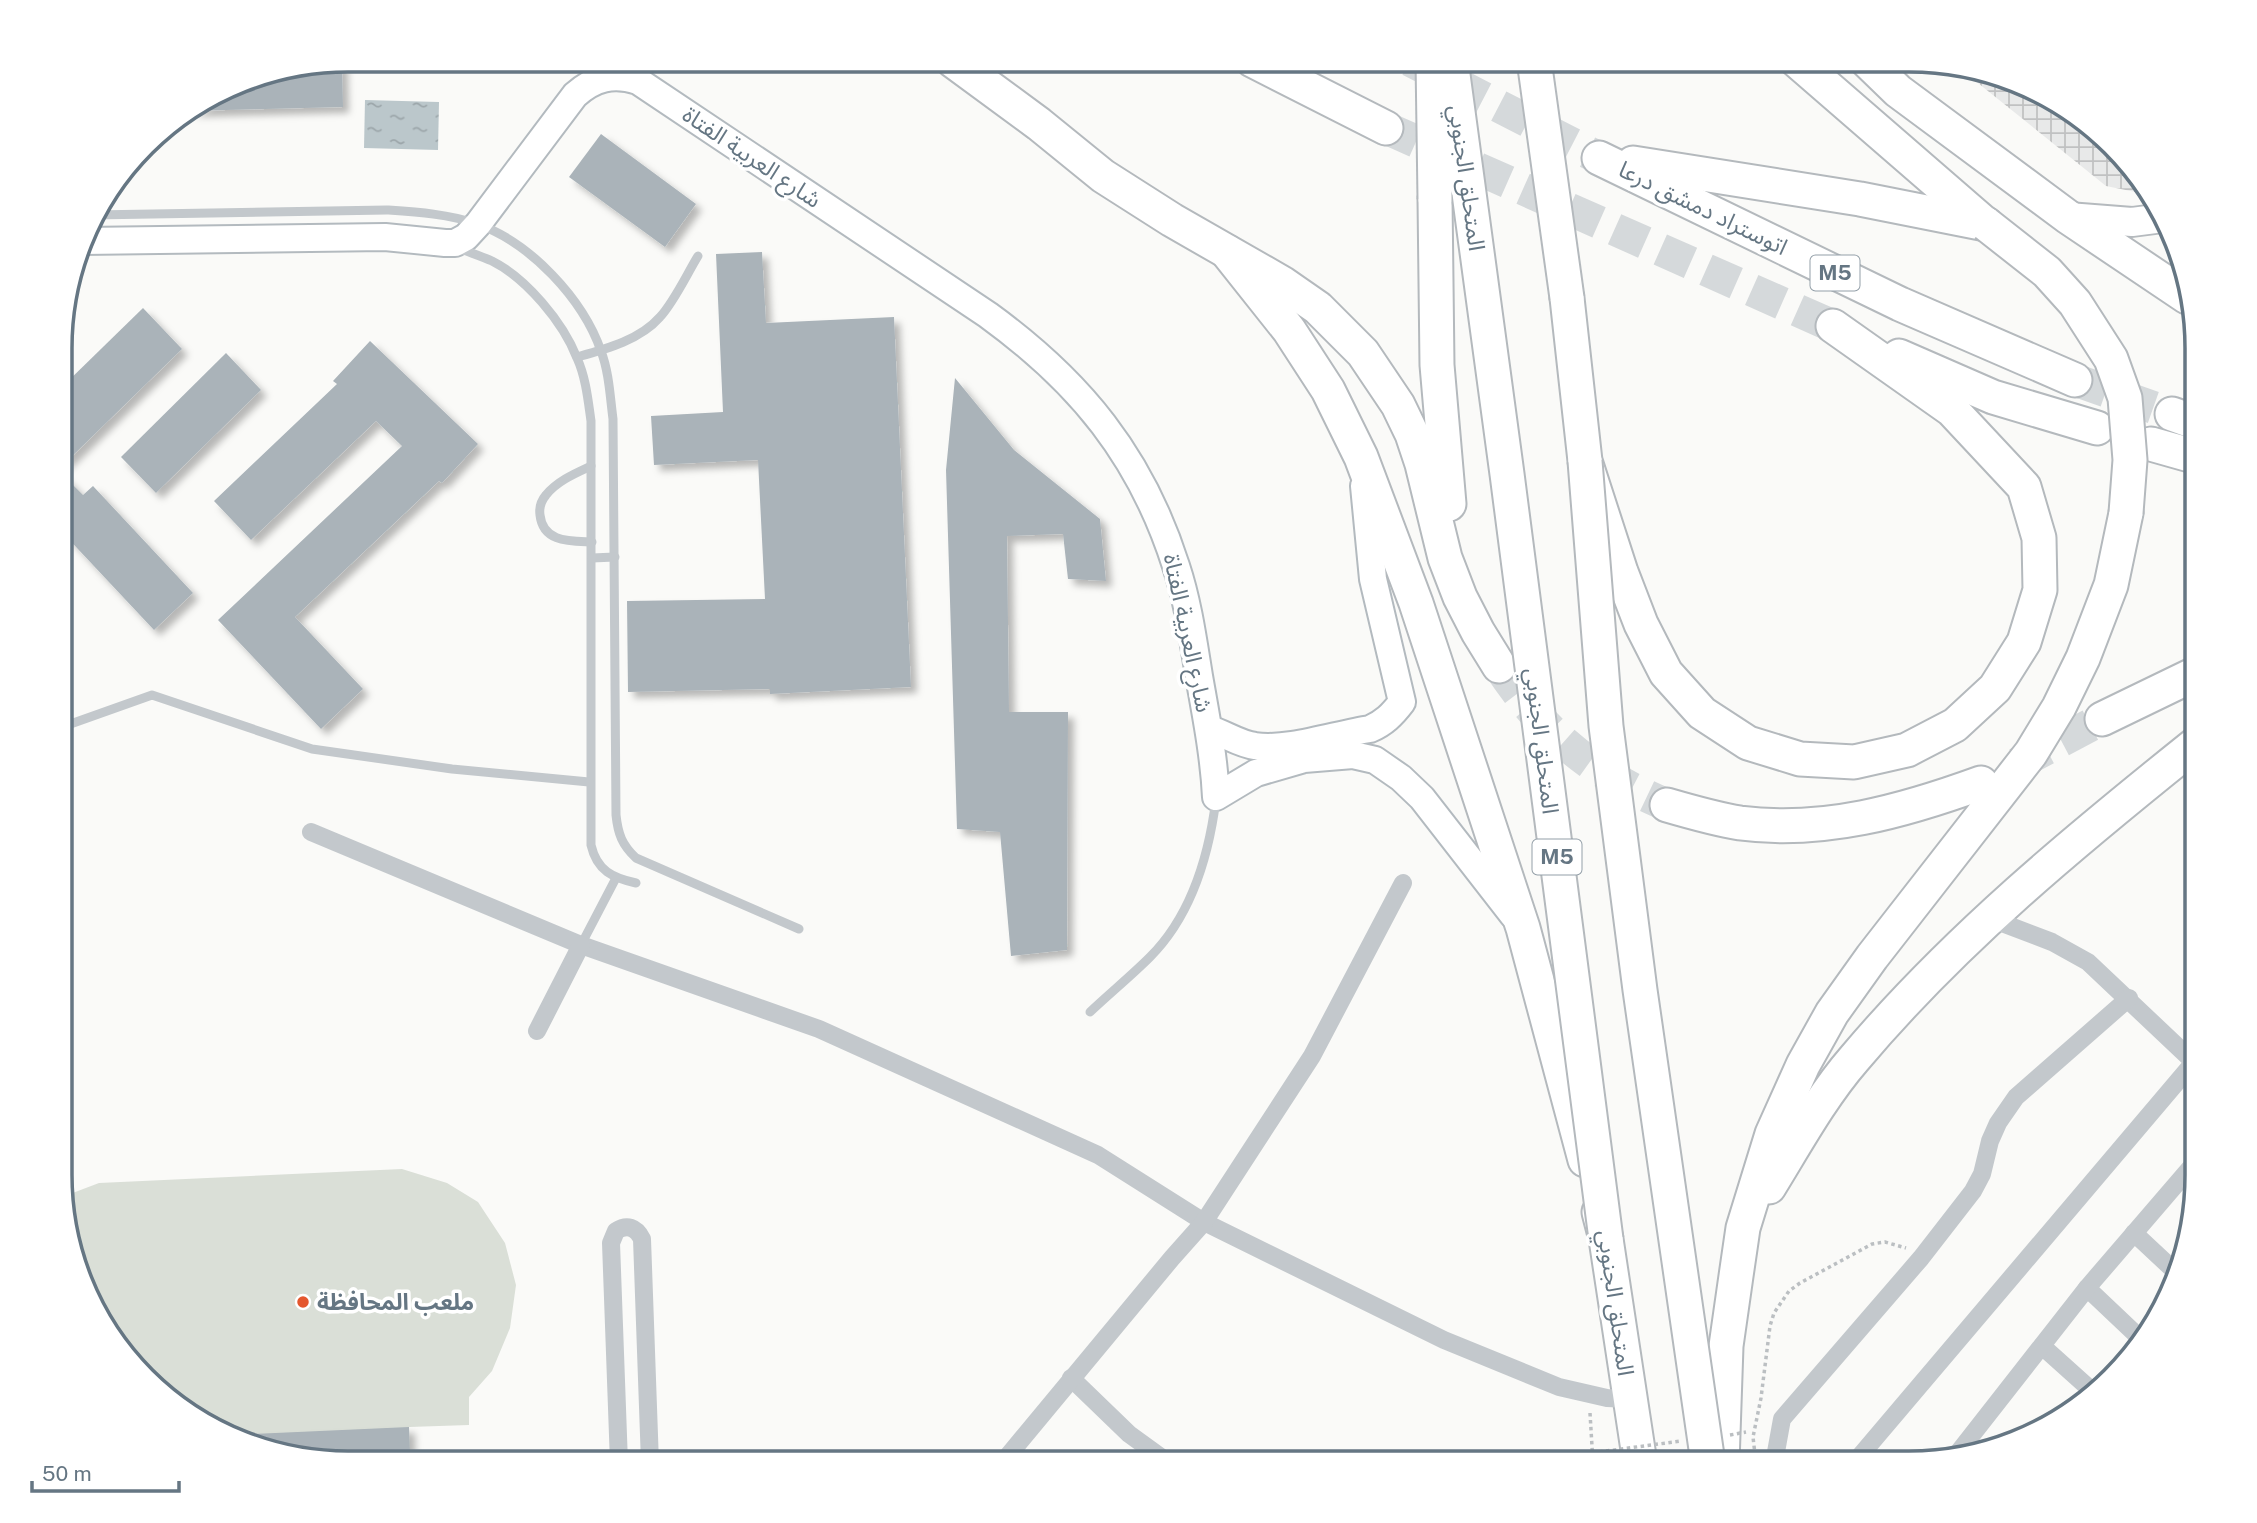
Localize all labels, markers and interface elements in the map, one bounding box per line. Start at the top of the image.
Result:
street label: شارع العربية الفتاة [676,100,827,216]
street label: المتحلق الجنوبي [1440,103,1491,253]
street label: اتوستراد دمشق درعا [1614,155,1792,261]
road number: M5 [1811,256,1860,290]
street label: شارع العربية الفتاة [1155,551,1218,715]
street label: المتحلق الجنوبي [1516,666,1565,816]
road number: M5 [1532,840,1582,874]
street label: المتحلق الجنوبي [1589,1228,1640,1378]
place label: ملعب المحافظة [317,1288,474,1316]
marker: ملعب المحافظة [295,1294,311,1310]
scale bar [32,1450,178,1494]
text: 50 m [42,1461,92,1486]

